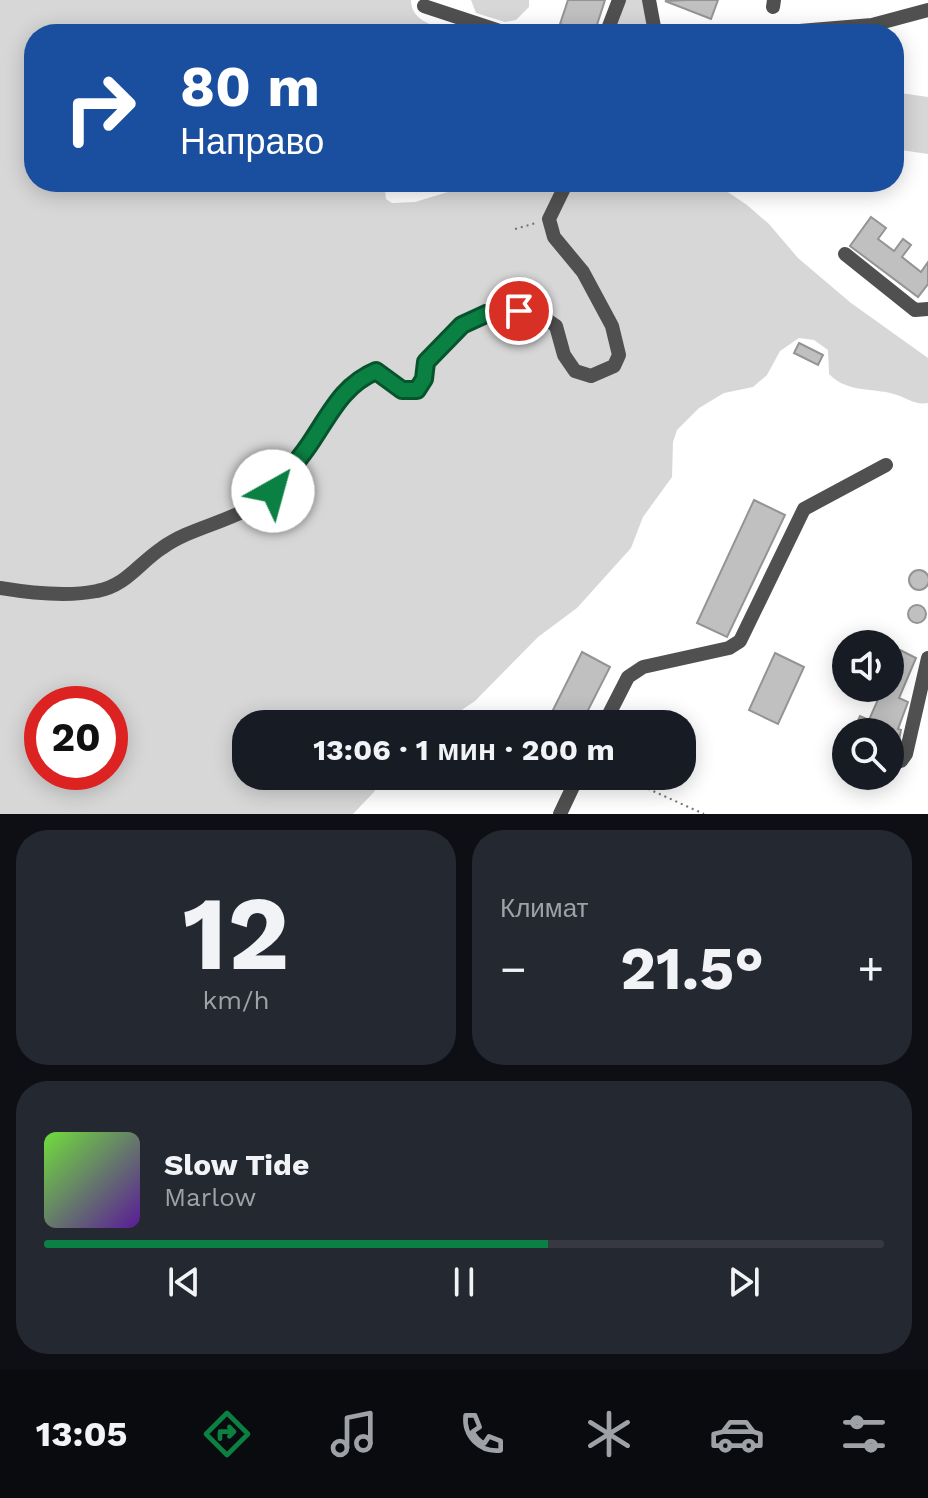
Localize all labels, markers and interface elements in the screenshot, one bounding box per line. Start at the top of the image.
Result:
text: 80 m [180,54,320,120]
icon: right [48,56,152,160]
text: Направо [180,121,324,163]
pin [485,277,553,345]
icon: arrive [497,289,541,333]
position arrow [231,449,315,533]
map controls [832,630,904,790]
button: sound [832,630,904,702]
speed limit sign: 20 [24,686,128,790]
button: search [832,718,904,790]
text: 13:06 · 1 мин · 200 m [313,732,615,767]
text: 12 [183,872,289,994]
text: Климат [500,893,589,923]
text: 21.5° [620,933,764,1004]
text: − [500,943,527,995]
text: + [857,943,884,995]
text: km/h [203,985,269,1015]
text: Slow Tide [164,1147,309,1182]
text: Marlow [164,1182,256,1212]
icon: previous [162,1260,206,1304]
icon: pause [442,1260,486,1304]
icon: next [722,1260,766,1304]
icon: directions [199,1406,255,1462]
icon: music [326,1406,382,1462]
icon: phone [454,1406,510,1462]
icon: climate [581,1406,637,1462]
icon: car [709,1406,765,1462]
icon: filters [836,1406,892,1462]
text: 13:05 [36,1413,127,1455]

